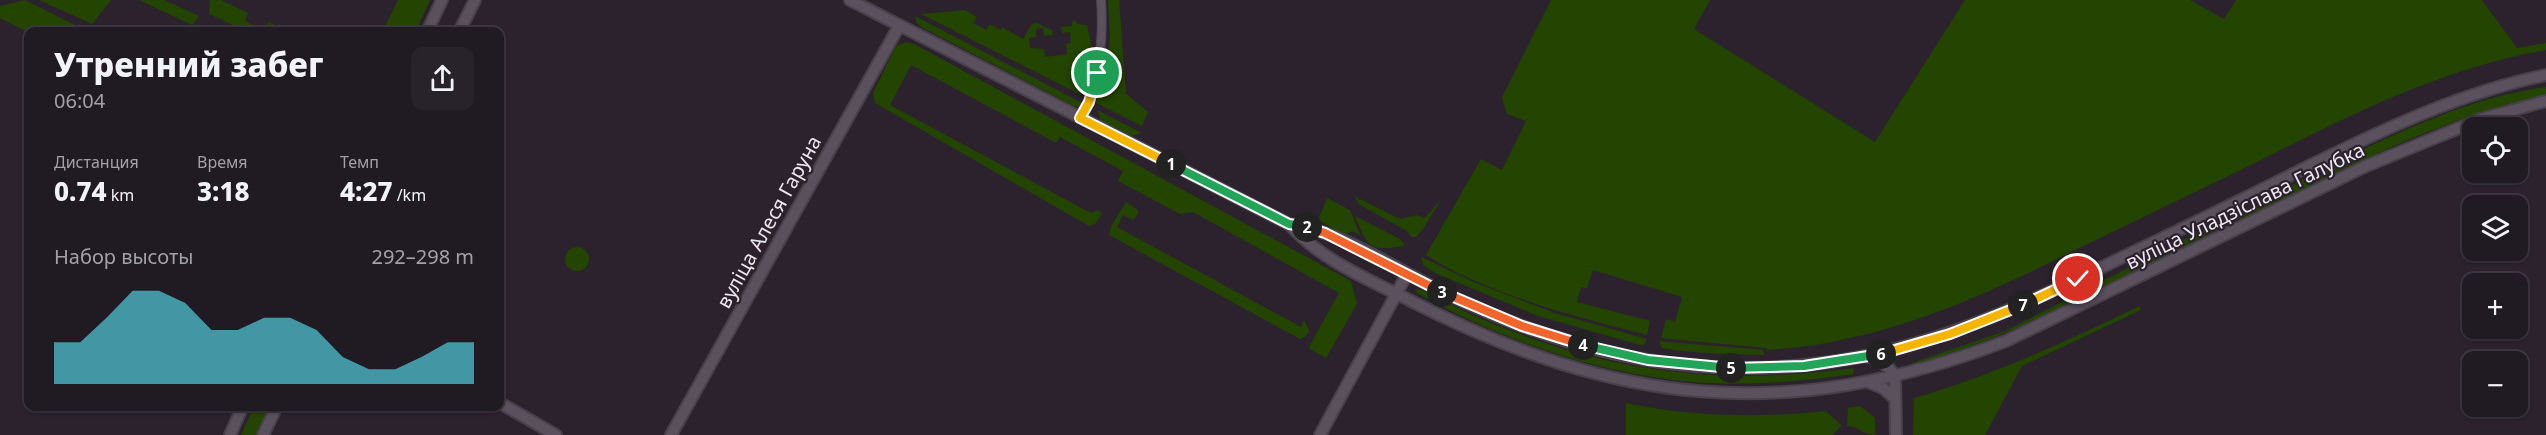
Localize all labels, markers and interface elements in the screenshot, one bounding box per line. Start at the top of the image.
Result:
text: Утренний забег [54,42,323,87]
button: share [411,47,474,110]
pin [1071,47,1122,98]
icon: arrive [1080,56,1113,89]
text: 06:04 [54,87,105,114]
map controls [2462,117,2528,417]
button: locate [2462,117,2528,183]
street label: вуліца Алеся Гаруна [710,131,827,313]
street label: вуліца Уладзіслава Галубка [2121,136,2369,275]
pin: 1 [1156,149,1186,179]
text: Дистанция [54,151,139,173]
text: Время [197,151,247,173]
text: Темп [340,151,379,173]
text: 1 [1166,153,1176,175]
text: 0.74 [54,173,107,209]
text: 3:18 [197,173,250,209]
text: 4:27 [340,173,393,209]
text: km [107,184,134,206]
text: /km [393,184,426,206]
button: layers [2462,195,2528,261]
pin: 2 [1292,212,1322,242]
text: 2 [1302,216,1312,238]
text: Набор высоты [54,243,193,270]
text: 292–298 m [371,243,474,270]
pin [2052,253,2103,304]
icon: check [2061,262,2094,295]
button: + [2462,273,2528,339]
pin: 3 [1427,277,1457,307]
text: 3 [1437,281,1447,303]
pin: 7 [2008,290,2038,320]
text: 7 [2018,294,2028,316]
pin: 4 [1568,330,1598,360]
text: 4 [1578,334,1588,356]
pin: 6 [1866,339,1896,369]
text: 6 [1876,343,1886,365]
button: − [2462,351,2528,417]
pin: 5 [1716,353,1746,383]
text: 5 [1726,357,1736,379]

